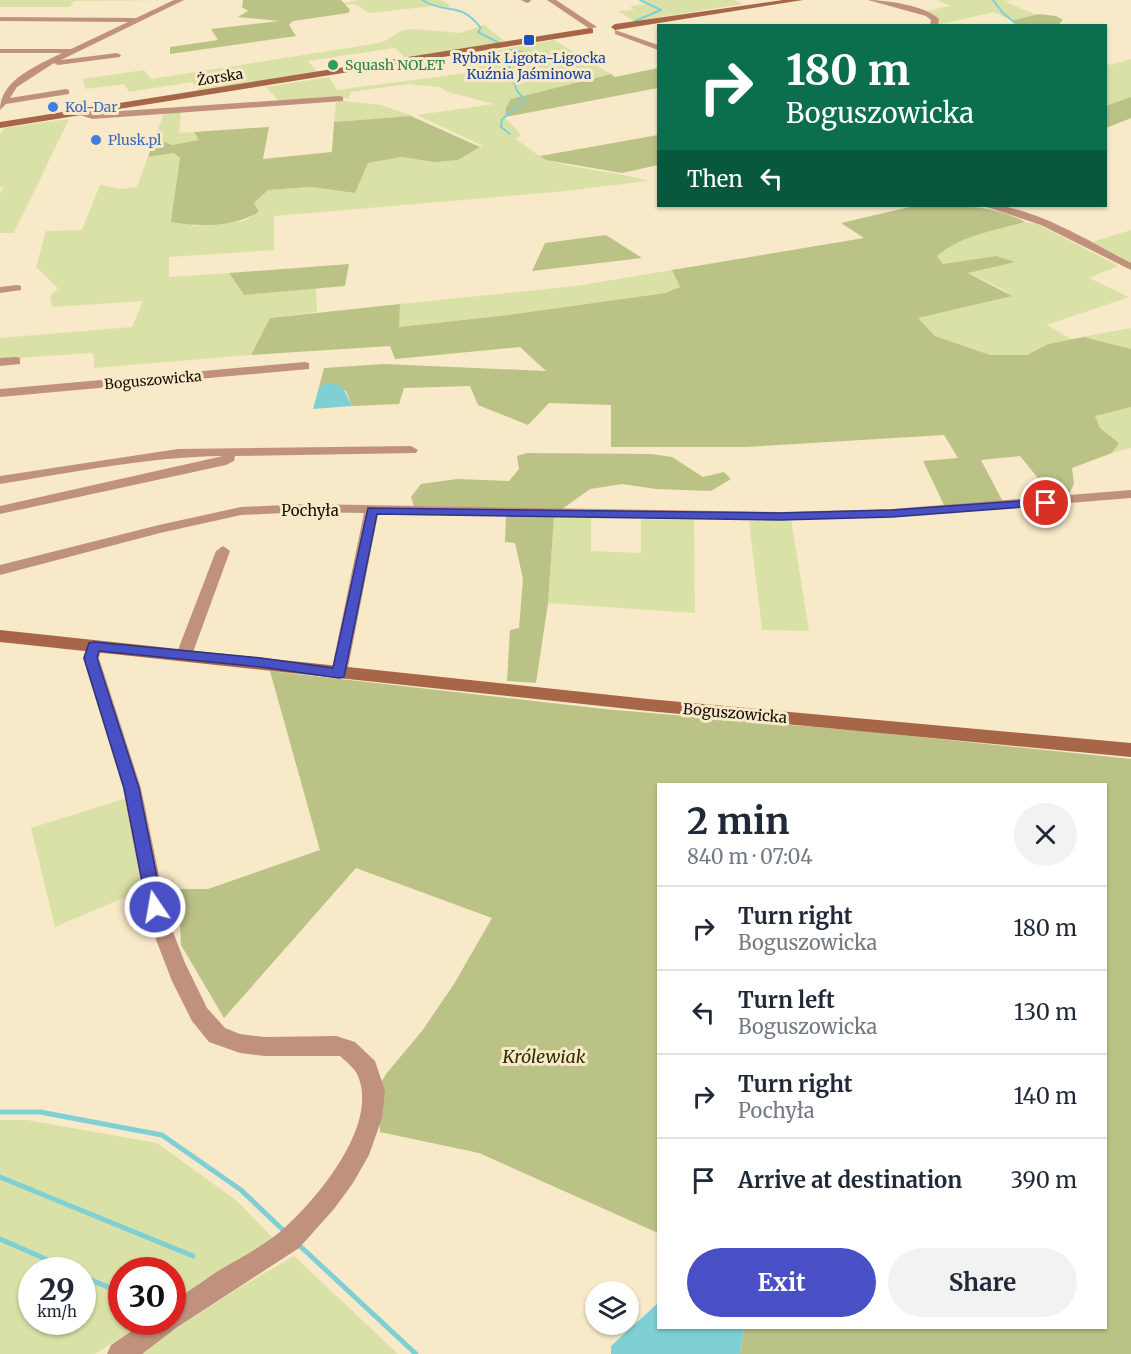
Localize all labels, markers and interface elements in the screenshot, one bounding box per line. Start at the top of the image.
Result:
marker: Rybnik Ligota-Ligocka Kuźnia Jaśminowa [522,33,536,47]
text: 180 m [786,44,910,96]
icon: right [687,48,765,126]
place label: Rybnik Ligota-Ligocka Kuźnia Jaśminowa [452,49,606,83]
place label: Squash NOLET [345,56,445,74]
marker: Squash NOLET [326,58,340,72]
street label: Żorska [196,64,245,90]
text: Boguszowicka [786,96,974,130]
place label: Kol-Dar [65,98,118,116]
marker: Kol-Dar [46,100,60,114]
place label: Plusk.pl [108,131,162,149]
marker: Plusk.pl [89,133,103,147]
icon: left [755,162,788,195]
text: Then [687,165,743,193]
street label: Boguszowicka [104,367,203,393]
pin [1020,477,1071,528]
icon: arrive [1029,486,1062,519]
street label: Pochyła [281,501,339,520]
street label: Boguszowicka [682,699,788,727]
text: 2 min [687,799,790,844]
button: close [1014,803,1077,866]
text: 840 m · 07:04 [687,844,813,869]
position arrow [123,875,187,939]
text: Turn right [738,902,852,930]
icon: right [687,912,720,945]
text: 180 m [1013,914,1077,942]
text: Boguszowicka [738,930,877,955]
text: Turn left [738,986,835,1014]
icon: left [687,996,720,1029]
text: 130 m [1014,998,1077,1026]
text: Boguszowicka [738,1014,877,1039]
park label: Królewiak [501,1045,586,1068]
text: Turn right [738,1070,852,1098]
icon: right [687,1080,720,1113]
text: 140 m [1014,1082,1077,1110]
text: Pochyła [738,1098,815,1123]
icon: arrive [687,1164,720,1197]
text: Arrive at destination [738,1166,962,1194]
text: 390 m [1010,1166,1077,1194]
button: Exit [687,1248,876,1317]
button: Share [888,1248,1077,1317]
speed limit sign: 30 [108,1257,186,1335]
text: 29 [39,1270,75,1308]
map controls [585,1281,639,1335]
button: layers [585,1281,639,1335]
text: km/h [37,1302,77,1321]

